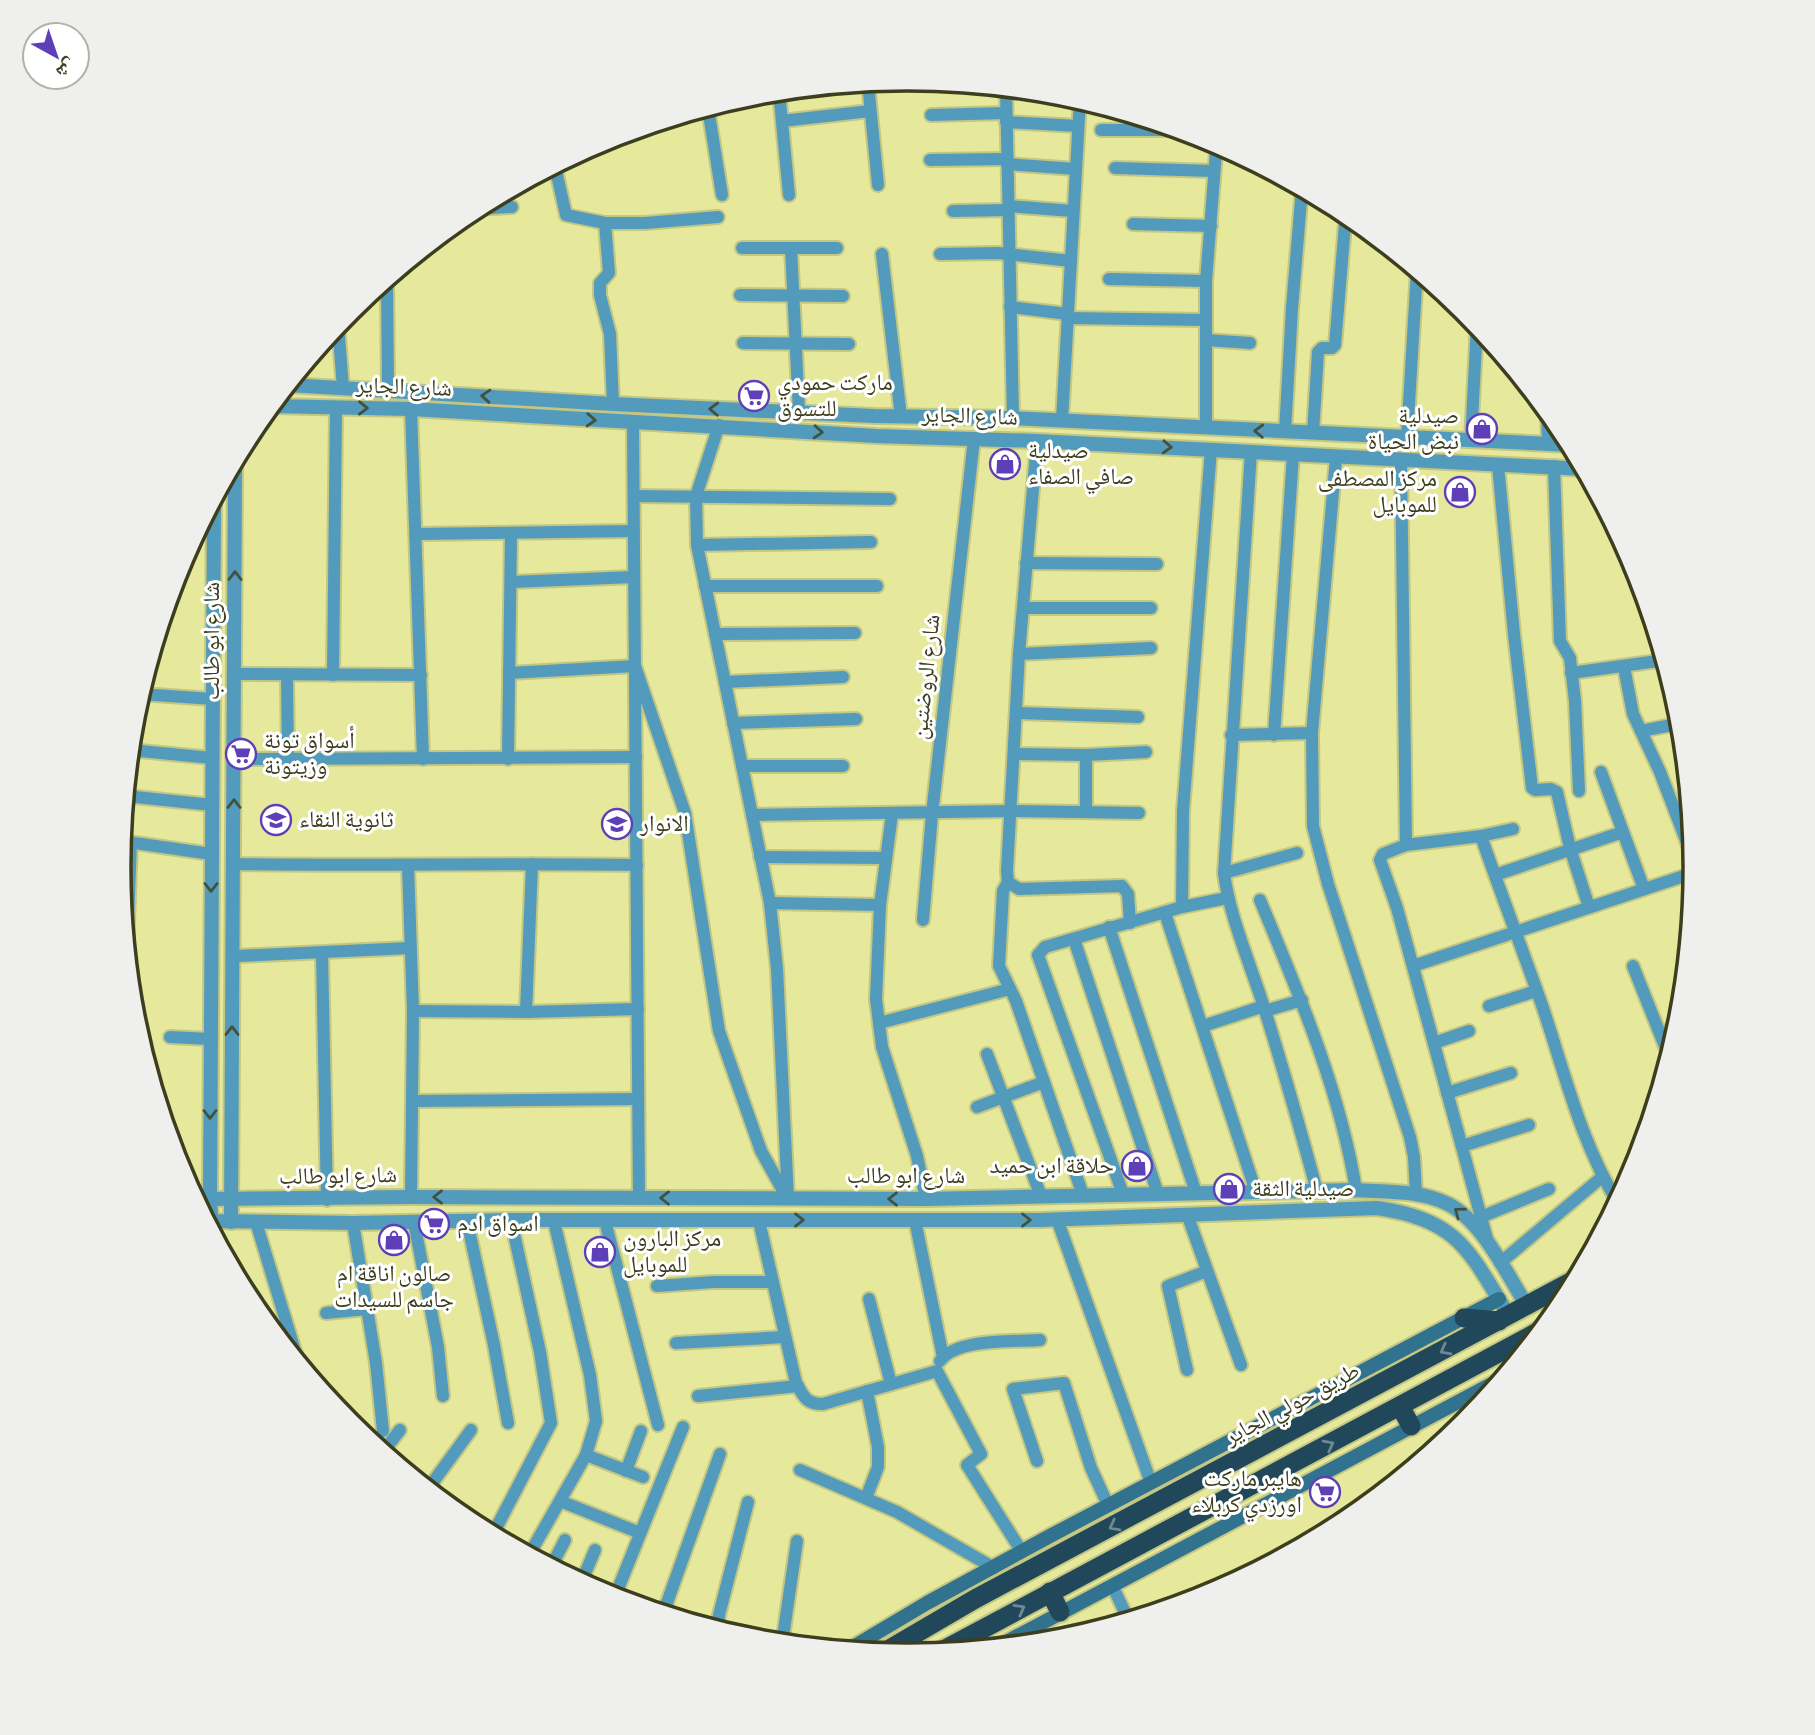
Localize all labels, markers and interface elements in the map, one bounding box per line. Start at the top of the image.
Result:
north arrow [21,21,91,91]
text: ش [51,53,81,83]
place label: ماركت حمودي للتسوق [777,369,893,423]
street label: شارع الجاير [355,371,452,403]
supermarket icon: ماركت حمودي للتسوق [737,379,771,413]
one-way arrow [481,389,492,404]
street label: شارع الجاير [921,400,1018,432]
one-way arrow [358,401,369,416]
one-way arrow [708,401,719,416]
place label: صيدلية نبض الحياة [1368,402,1459,456]
one-way arrow [585,412,596,427]
shop icon: صيدلية نبض الحياة [1465,412,1499,446]
one-way arrow [1253,423,1264,438]
one-way arrow [812,424,823,439]
place label: صيدلية صافي الصفاء [1028,437,1134,495]
one-way arrow [1162,439,1173,454]
shop icon: صيدلية صافي الصفاء [988,447,1022,481]
place label: مركز المصطفى للموبايل [1318,465,1437,519]
shop icon: مركز المصطفى للموبايل [1443,475,1477,509]
one-way arrow [227,570,243,581]
street label: شارع ابو طالب [198,582,226,700]
street label: شارع الروضتين [905,613,947,741]
place label: أسواق تونة وزيتونة [264,726,355,781]
supermarket icon: أسواق تونة وزيتونة [224,737,258,771]
one-way arrow [226,798,242,808]
school or university icon: ثانوية النقاء [259,803,293,837]
place label: ثانوية النقاء [299,806,394,834]
school or university icon: الانوار [600,807,634,841]
place label: الانوار [639,810,689,838]
one-way arrow [203,882,219,892]
one-way arrow [224,1025,240,1036]
one-way arrow [202,1109,218,1120]
shop icon: حلاقة ابن حميد [1120,1149,1154,1183]
place label: حلاقة ابن حميد [989,1152,1114,1180]
street label: شارع ابو طالب [279,1161,397,1191]
street label: شارع ابو طالب [847,1162,965,1190]
shop icon: صيدلية الثقة [1212,1172,1246,1206]
place label: صيدلية الثقة [1252,1175,1354,1203]
one-way arrow [432,1189,442,1205]
one-way arrow [659,1190,670,1206]
one-way arrow [887,1191,897,1207]
supermarket icon: اسواق ادم [417,1207,451,1241]
one-way arrow [1454,1207,1466,1220]
place label: اسواق ادم [457,1210,539,1239]
one-way arrow [794,1212,805,1228]
one-way arrow [1022,1212,1032,1228]
shop icon: صالون اناقة ام جاسم للسيدات [377,1223,411,1257]
place label: مركز البارون للموبايل [623,1225,721,1279]
shop icon: مركز البارون للموبايل [583,1235,617,1269]
place label: صالون اناقة ام جاسم للسيدات [334,1260,454,1315]
one-way arrow [1440,1342,1452,1355]
street label: طريق حولي الجاير [1219,1357,1366,1455]
one-way arrow [1322,1440,1334,1453]
place label: هايبر ماركت اورزدي كربلاء [1191,1465,1302,1523]
supermarket icon: هايبر ماركت اورزدي كربلاء [1308,1475,1342,1509]
one-way arrow [1109,1517,1121,1531]
one-way arrow [1013,1604,1025,1617]

